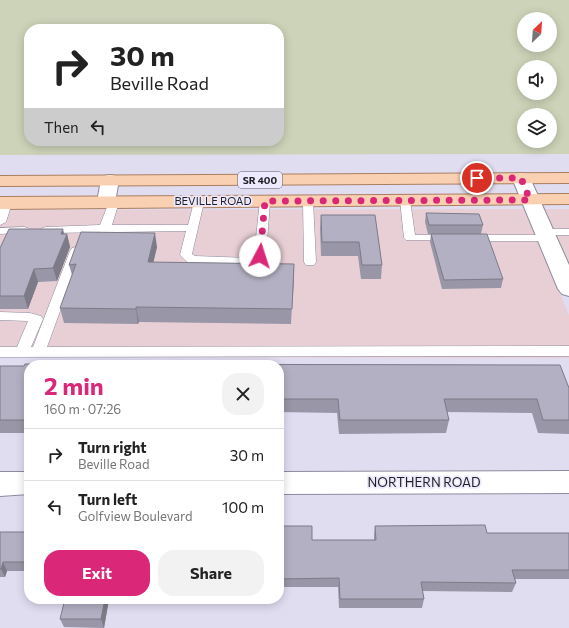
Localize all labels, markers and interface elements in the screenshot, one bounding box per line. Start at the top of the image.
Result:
north arrow [517,12,557,52]
map controls [517,12,557,148]
text: 30 m [110,38,175,72]
icon: right [44,40,96,92]
button: sound [517,60,557,100]
text: Beville Road [110,72,209,94]
button: layers [517,108,557,148]
icon: left [87,116,109,138]
text: Then [44,118,79,136]
pin [460,161,494,195]
icon: arrive [466,167,488,189]
road number: SR 400 [238,172,282,188]
street label: BEVILLE ROAD [174,194,252,207]
position arrow [239,235,281,277]
text: 2 min [44,371,104,400]
button: close [222,373,264,415]
text: 160 m · 07:26 [44,401,121,417]
text: Turn right [78,438,147,456]
icon: right [44,444,66,466]
text: 30 m [230,446,264,464]
text: Beville Road [78,456,149,472]
street label: NORTHERN ROAD [368,474,480,490]
text: Turn left [78,490,137,508]
icon: left [44,496,66,518]
text: 100 m [222,498,264,516]
text: Golfview Boulevard [78,508,193,524]
button: Exit [44,550,150,596]
button: Share [158,550,264,596]

